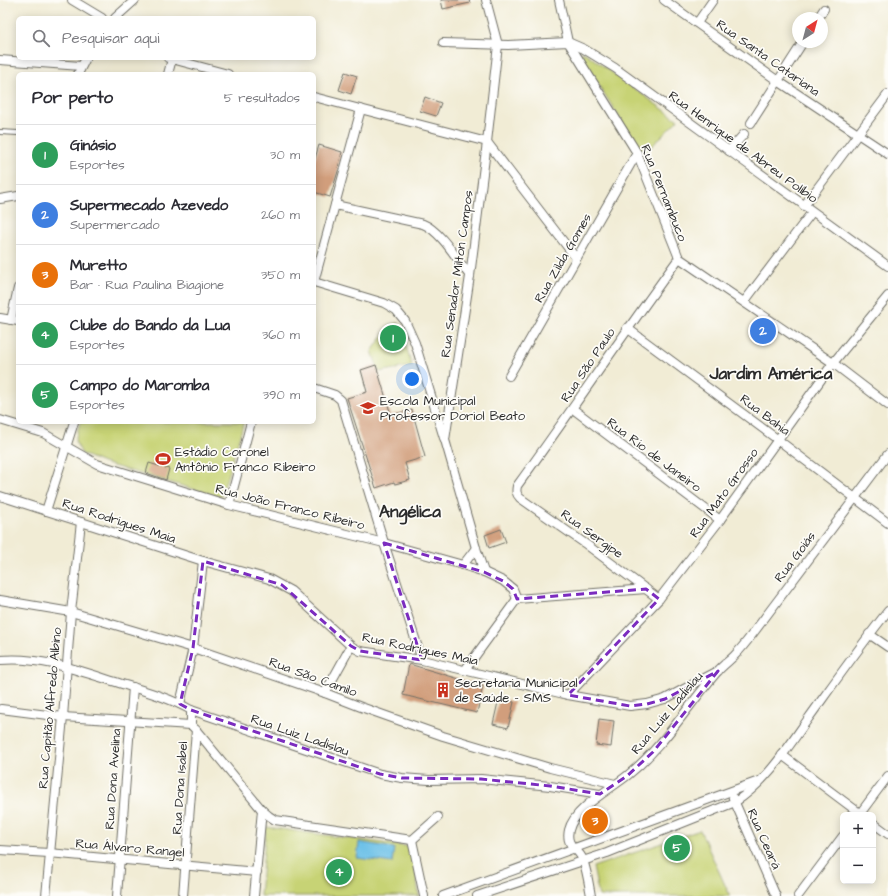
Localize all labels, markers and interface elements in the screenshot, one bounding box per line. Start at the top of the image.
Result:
north arrow [792,12,828,48]
street label: Rua Santa Catariana [713,15,824,101]
search box [16,16,316,60]
icon: search [30,27,52,49]
text: Pesquisar aqui [62,28,159,49]
text: Por perto [32,86,113,110]
street label: Rua Henrique de Abreu Políbio [665,87,822,208]
text: 5 resultados [224,89,300,107]
text: Ginásio [70,135,116,156]
street label: Rua Pernambuco [636,142,692,245]
text: 1 [44,146,46,164]
text: 30 m [270,146,300,164]
text: Esportes [70,156,125,174]
street label: Rua Senador Milton Campos [436,189,478,359]
text: Supermecado Azevedo [70,195,228,216]
text: 2 [41,206,49,224]
text: 260 m [261,206,300,224]
street label: Rua Zilda Gomes [530,210,596,306]
text: Supermercado [70,216,160,234]
text: Muretto [70,255,127,276]
text: 3 [42,266,48,284]
text: 350 m [261,266,300,284]
text: Bar · Rua Paulina Biagione [70,276,224,294]
text: Clube do Bando da Lua [70,315,230,336]
pin: 2 [750,316,776,346]
pin: 1 [380,323,406,353]
street label: Rua São Paulo [556,324,620,406]
text: 4 [41,326,49,344]
text: 360 m [262,326,300,344]
text: Esportes [70,336,125,354]
district label: Jardim América [708,362,833,386]
your location [402,369,422,389]
text: Campo do Maromba [70,375,209,396]
text: 5 [40,386,50,404]
text: 390 m [262,386,300,404]
street label: Rua Bahia [736,390,794,440]
place label: Escola Municipal Professor Doriol Beato [380,392,526,425]
text: Esportes [70,396,125,414]
school or university icon: Escola Municipal Professor Doriol Beato [359,399,377,417]
street label: Rua Rio de Janeiro [603,414,705,497]
place label: Estádio Coronel Antônio Franco Ribeiro [175,443,316,476]
street label: Rua Mato Grosso [685,444,763,541]
sports icon: Estádio Coronel Antônio Franco Ribeiro [154,450,172,468]
street label: Rua João Franco Ribeiro [214,480,367,534]
street label: Rua Rodrigues Maia [60,494,178,549]
district label: Angélica [379,500,441,525]
street label: Rua Sergipe [557,505,627,564]
street label: Rua Goiás [770,528,820,586]
street label: Rua Capitão Alfredo Albino [34,626,66,789]
street label: Rua Rodrigues Maia [360,628,480,671]
street label: Rua São Camilo [266,653,360,701]
street label: Rua Luiz Ladislau [627,667,707,758]
place label: Secretaria Municipal de Saúde - SMS [455,674,578,707]
building icon: Secretaria Municipal de Saúde - SMS [434,681,452,699]
street label: Rua Luiz Ladislau [248,710,352,760]
street label: Rua Dona Avelina [100,728,126,830]
street label: Rua Dona Isabel [168,741,192,835]
pin: 3 [582,806,608,836]
street label: Rua Ceará [743,806,785,872]
map controls [840,812,876,884]
button: + [840,812,876,848]
pin: 5 [664,833,690,863]
street label: Rua Álvaro Rangel [75,834,185,863]
button: − [840,848,876,884]
pin: 4 [326,857,352,887]

